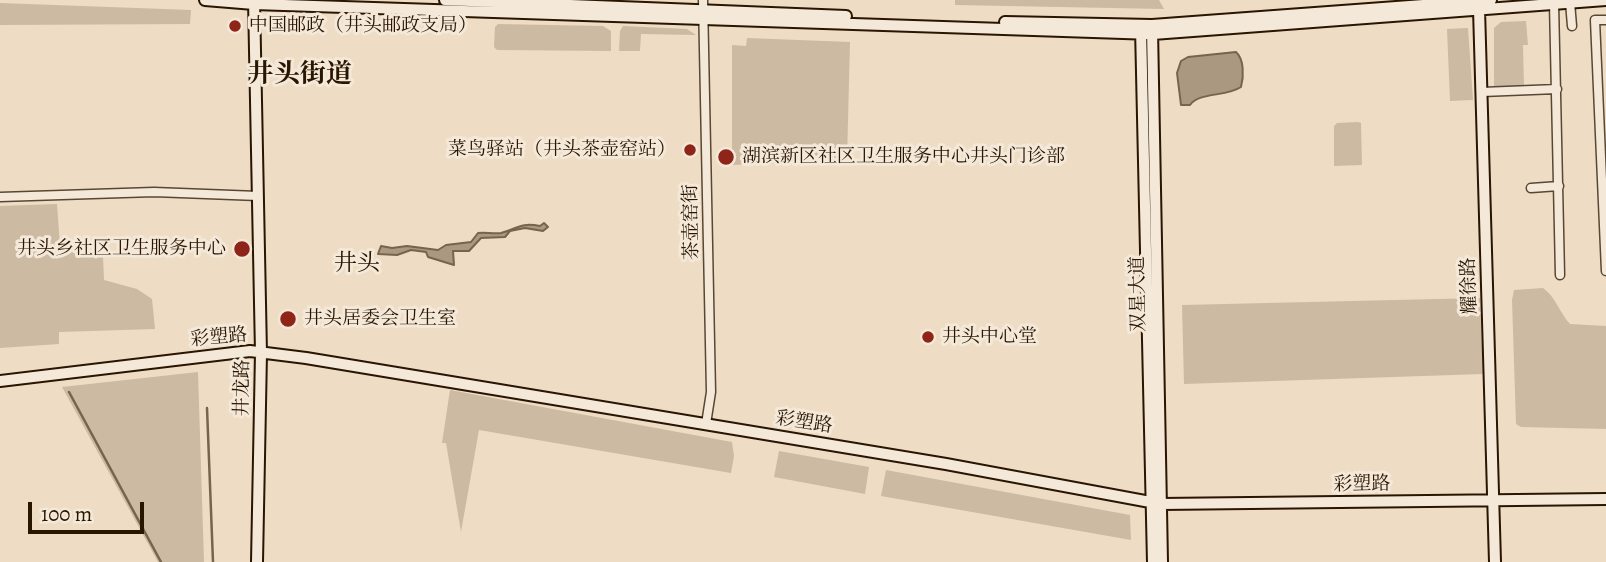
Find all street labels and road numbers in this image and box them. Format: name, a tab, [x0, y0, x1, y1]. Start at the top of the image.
street label: 茶壶窑街	[680, 184, 704, 260]
street label: 双星大道	[1127, 256, 1151, 332]
street label: 耀徐路	[1458, 257, 1482, 315]
street label: 彩塑路	[190, 324, 248, 352]
street label: 井龙路	[231, 359, 255, 417]
street label: 彩塑路	[774, 407, 834, 439]
street label: 彩塑路	[1333, 473, 1391, 497]

